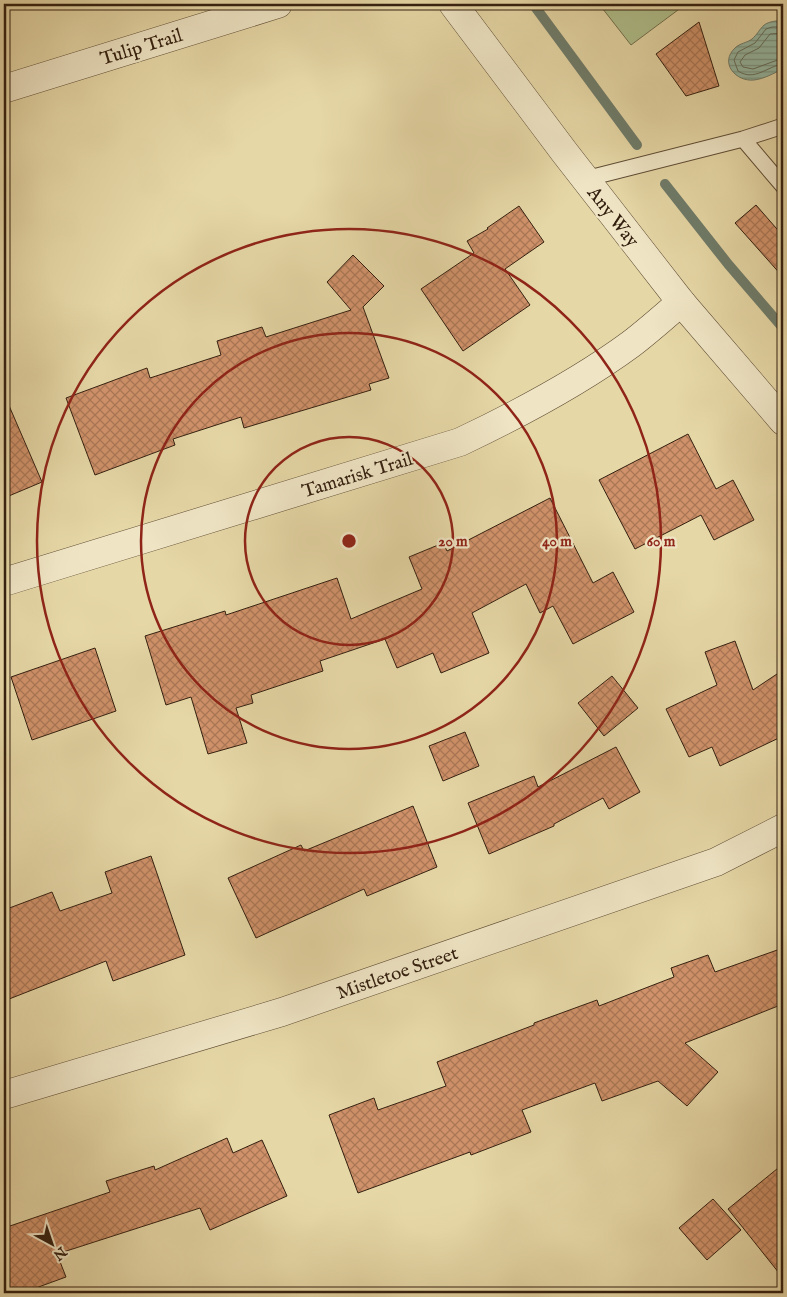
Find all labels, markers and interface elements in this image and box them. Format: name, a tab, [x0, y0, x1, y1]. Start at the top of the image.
street label: Tulip Trail	[98, 24, 186, 72]
street label: Any Way	[581, 181, 644, 253]
street label: Tamarisk Trail	[299, 447, 417, 504]
centre of rings	[340, 532, 358, 550]
text: 20 m	[438, 532, 468, 551]
text: 40 m	[542, 532, 572, 551]
text: 60 m	[647, 532, 676, 551]
street label: Mistletoe Street	[334, 942, 462, 1006]
north arrow	[28, 1220, 78, 1270]
text: N	[49, 1242, 71, 1264]

